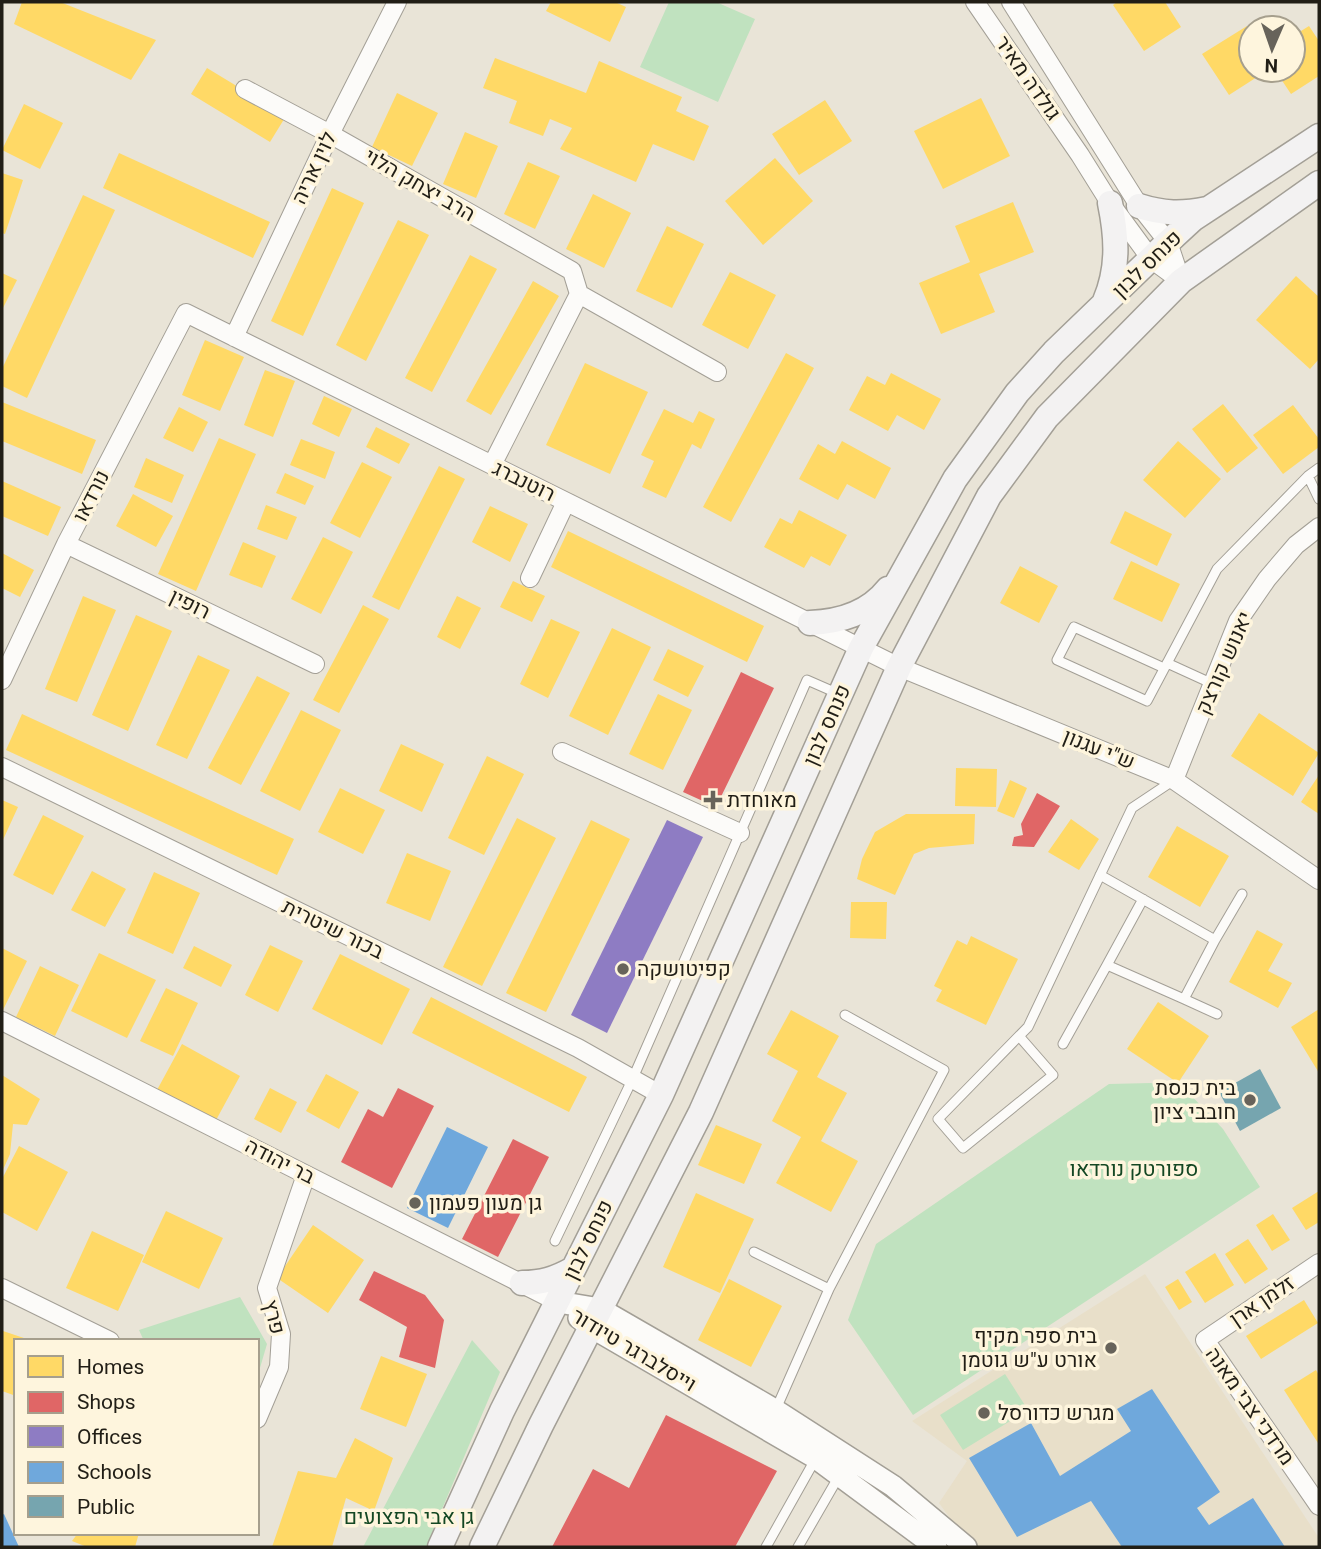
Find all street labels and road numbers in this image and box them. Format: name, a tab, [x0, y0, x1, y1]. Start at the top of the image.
street label: גולדה מאיר	[990, 31, 1066, 125]
street label: לוין אריה	[287, 128, 341, 208]
street label: הרב יצחק הלוי	[361, 144, 479, 226]
street label: פנחס לבון	[1108, 225, 1186, 303]
street label: רוטנברג	[489, 456, 559, 506]
street label: נורדאו	[68, 466, 114, 526]
street label: רופין	[166, 584, 214, 624]
street label: יאנוש קורצק	[1191, 608, 1257, 718]
street label: פנחס לבון	[799, 681, 855, 769]
street label: ש"י עגנון	[1060, 724, 1138, 774]
street label: בכור שיטרית	[278, 894, 388, 964]
street label: בר יהודה	[241, 1133, 319, 1189]
street label: פנחס לבון	[558, 1196, 618, 1284]
street label: זלמן ארן	[1225, 1271, 1299, 1331]
street label: פרץ	[258, 1297, 290, 1337]
street label: וייסלברגר טיודור	[567, 1303, 701, 1397]
street label: מרדכי צבי מאנה	[1201, 1342, 1299, 1470]

